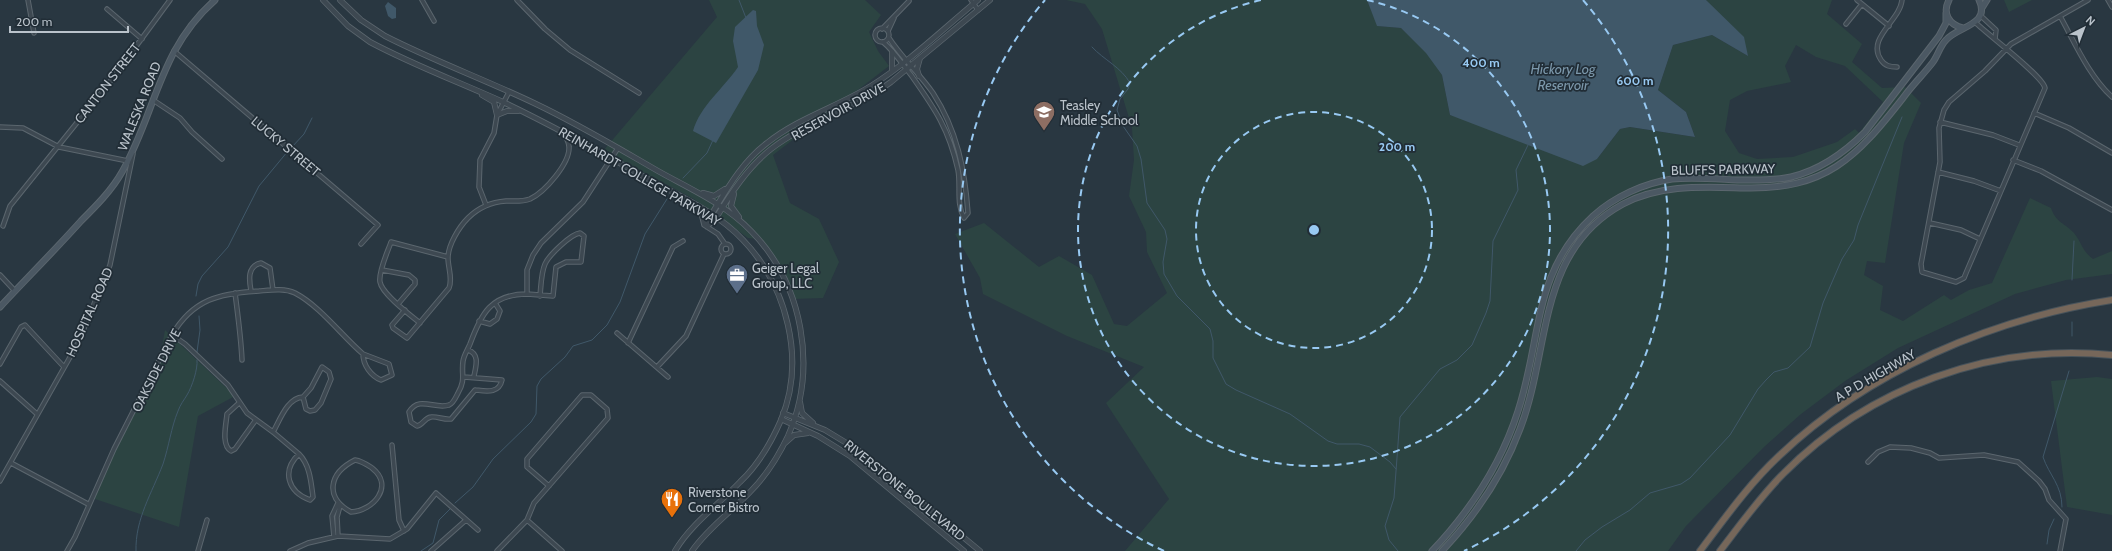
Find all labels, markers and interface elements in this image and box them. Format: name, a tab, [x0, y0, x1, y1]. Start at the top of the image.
scale bar	[10, 8, 128, 34]
north arrow	[2064, 8, 2104, 48]
text: N	[2083, 13, 2098, 28]
text: 200 m	[16, 14, 52, 29]
street label: CANTON STREET	[71, 40, 143, 126]
text: 400 m	[1462, 55, 1500, 70]
street label: WALESKA ROAD	[114, 59, 164, 153]
water label: Hickory Log Reservoir	[1531, 60, 1596, 94]
text: 600 m	[1617, 73, 1653, 88]
street label: RESERVOIR DRIVE	[788, 78, 888, 144]
place label: Teasley Middle School	[1060, 97, 1138, 128]
school or university icon: Teasley Middle School	[1031, 99, 1057, 132]
street label: LUCKY STREET	[248, 113, 324, 180]
street label: REINHARDT COLLEGE PARKWAY	[556, 123, 725, 229]
text: 200 m	[1379, 139, 1415, 154]
street label: BLUFFS PARKWAY	[1671, 160, 1776, 178]
centre of rings	[1307, 223, 1321, 237]
place label: Geiger Legal Group, LLC	[752, 260, 819, 291]
office icon: Geiger Legal Group, LLC	[724, 262, 750, 295]
street label: HOSPITAL ROAD	[62, 265, 116, 359]
street label: OAKSIDE DRIVE	[128, 326, 184, 414]
street label: A P D HIGHWAY	[1832, 345, 1919, 405]
street label: RIVERSTONE BOULEVARD	[841, 436, 969, 544]
place label: Riverstone Corner Bistro	[688, 484, 759, 515]
restaurant icon: Riverstone Corner Bistro	[659, 486, 685, 519]

